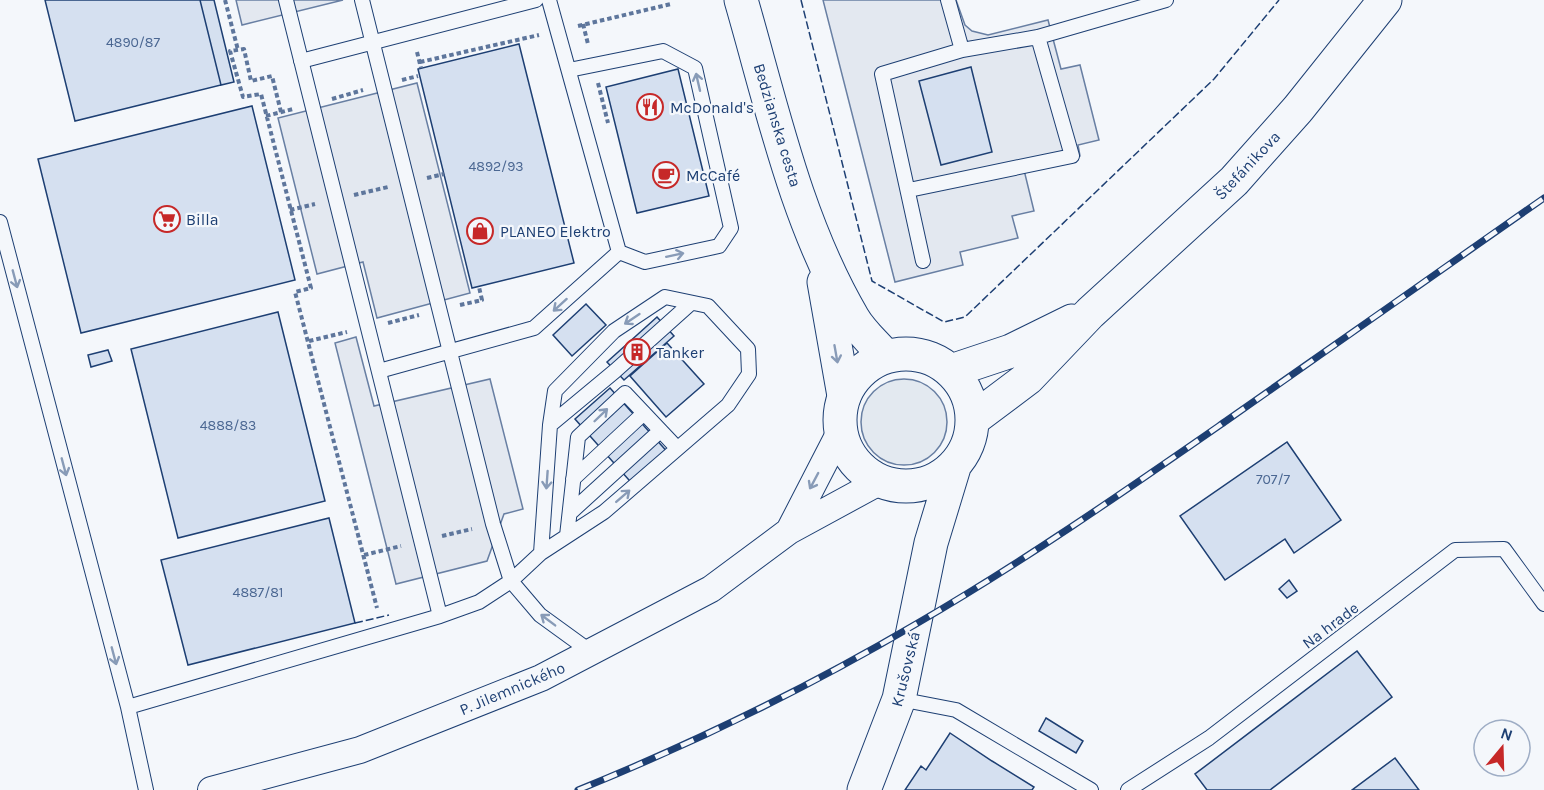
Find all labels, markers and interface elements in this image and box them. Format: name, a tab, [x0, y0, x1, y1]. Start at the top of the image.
house number: 4890/87	[106, 34, 160, 51]
street label: Bedzianska cesta	[750, 61, 805, 189]
one-way arrow	[692, 72, 704, 91]
restaurant icon: McDonald's	[635, 92, 665, 122]
place label: McDonald's	[670, 98, 754, 117]
street label: Štefánikova	[1211, 127, 1284, 204]
house number: 4892/93	[468, 158, 524, 175]
cafe icon: McCafé	[651, 160, 681, 190]
place label: McCafé	[686, 166, 740, 185]
supermarket icon: Billa	[152, 204, 182, 234]
place label: Billa	[186, 210, 218, 229]
shop icon: PLANEO Elektro	[465, 216, 495, 246]
place label: PLANEO Elektro	[500, 222, 611, 241]
one-way arrow	[665, 249, 685, 260]
one-way arrow	[10, 269, 21, 288]
one-way arrow	[553, 298, 568, 312]
one-way arrow	[624, 313, 641, 325]
building icon: Tanker	[622, 337, 652, 367]
place label: Tanker	[656, 343, 704, 362]
one-way arrow	[831, 344, 842, 363]
one-way arrow	[594, 408, 609, 422]
house number: 4888/83	[200, 417, 256, 434]
one-way arrow	[59, 458, 71, 477]
one-way arrow	[541, 469, 552, 489]
house number: 707/7	[1256, 471, 1290, 488]
one-way arrow	[808, 472, 820, 490]
one-way arrow	[615, 489, 631, 502]
house number: 4887/81	[233, 584, 283, 601]
street label: Na hrade	[1298, 598, 1362, 653]
one-way arrow	[540, 614, 556, 627]
street label: Krušovská	[887, 630, 924, 709]
one-way arrow	[109, 646, 120, 665]
street label: P. Jilemnického	[457, 658, 568, 719]
north arrow	[1472, 718, 1532, 778]
text: N	[1498, 723, 1515, 745]

